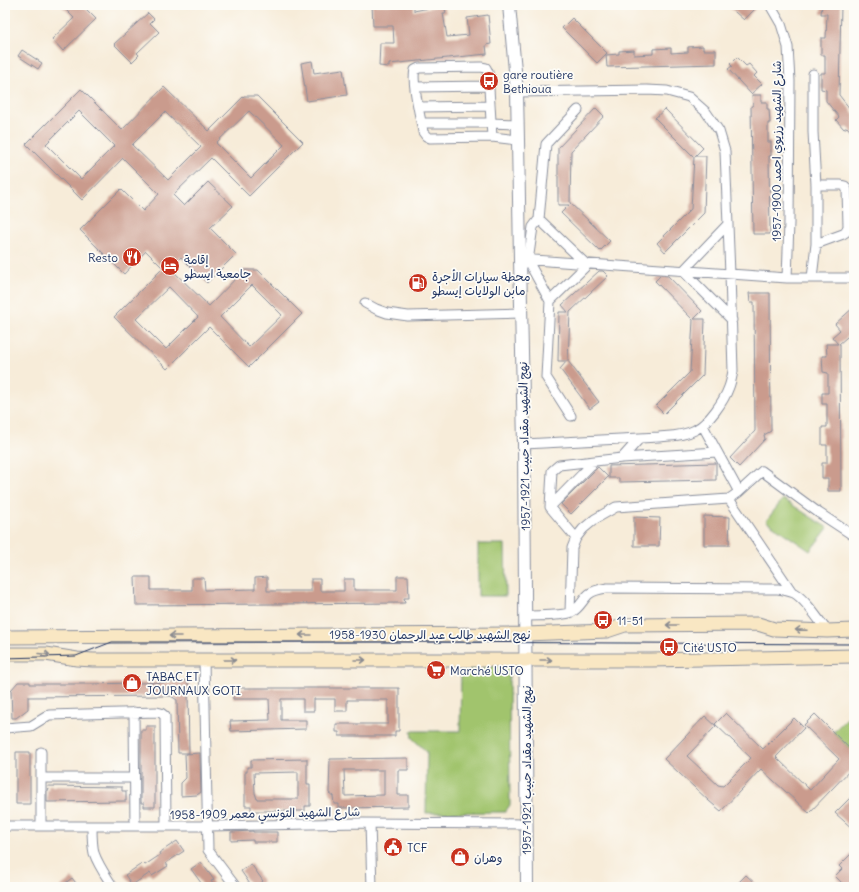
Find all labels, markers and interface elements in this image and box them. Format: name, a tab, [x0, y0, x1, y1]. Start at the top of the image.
street label: شارع الشهيد رزيوي احمد 1900-1957	[769, 61, 786, 241]
place label: gare routière Bethioua	[503, 67, 573, 96]
bus stop icon: gare routière Bethioua	[478, 70, 500, 92]
restaurant icon: Resto	[121, 246, 143, 268]
place label: Resto	[88, 250, 118, 265]
place label: إقامة جامعية ايسطو	[183, 252, 251, 282]
hotel icon: إقامة جامعية ايسطو	[159, 255, 181, 277]
place label: محطة سيارات الأجرة مابن الولايات إيسطو	[431, 269, 530, 299]
fuel station icon: محطة سيارات الأجرة مابن الولايات إيسطو	[407, 272, 429, 294]
street label: نهج الشهيد مقداد حبيب 1921-1957	[515, 361, 535, 531]
bus stop icon: 11-51	[592, 609, 614, 631]
place label: 11-51	[617, 613, 643, 628]
one-way arrow	[666, 621, 679, 629]
one-way arrow	[795, 626, 808, 633]
street label: نهج الشهيد طالب عبد الرحمان 1930-1958	[329, 627, 531, 644]
one-way arrow	[299, 631, 312, 639]
one-way arrow	[169, 632, 182, 640]
bus stop icon: Cité USTO	[658, 636, 680, 658]
place label: Cité USTO	[683, 640, 737, 655]
one-way arrow	[37, 651, 50, 658]
one-way arrow	[223, 656, 236, 664]
one-way arrow	[353, 656, 366, 664]
one-way arrow	[539, 656, 552, 664]
supermarket icon: Marché USTO	[425, 659, 447, 681]
place label: Marché USTO	[450, 663, 524, 678]
place label: TABAC ET JOURNAUX GOTI	[146, 669, 241, 698]
shop icon: TABAC ET JOURNAUX GOTI	[121, 672, 143, 694]
street label: نهج الشهيد مقداد حبيب 1921-1957	[519, 686, 536, 854]
street label: شارع الشهيد التونسي معمر 1909-1958	[170, 804, 360, 826]
public building icon: TCF	[382, 836, 404, 858]
place label: TCF	[407, 840, 428, 855]
shop icon: وهران	[449, 846, 471, 868]
place label: وهران	[474, 850, 502, 866]

